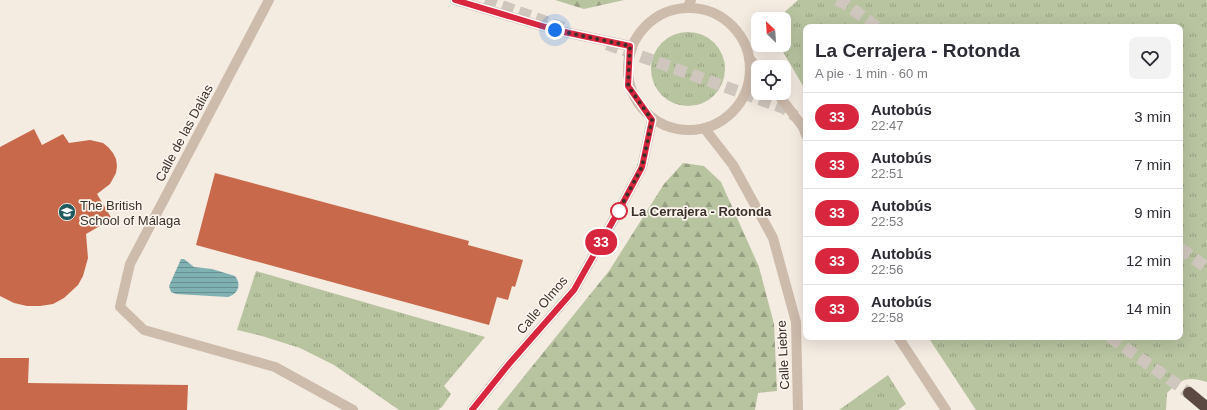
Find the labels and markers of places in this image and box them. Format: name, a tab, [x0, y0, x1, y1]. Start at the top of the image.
place label: The British School of Málaga	[80, 198, 181, 228]
school or university icon: The British School of Málaga	[57, 202, 77, 222]
marker: La Cerrajera - Rotonda	[610, 202, 628, 220]
place label: La Cerrajera - Rotonda	[631, 204, 772, 219]

